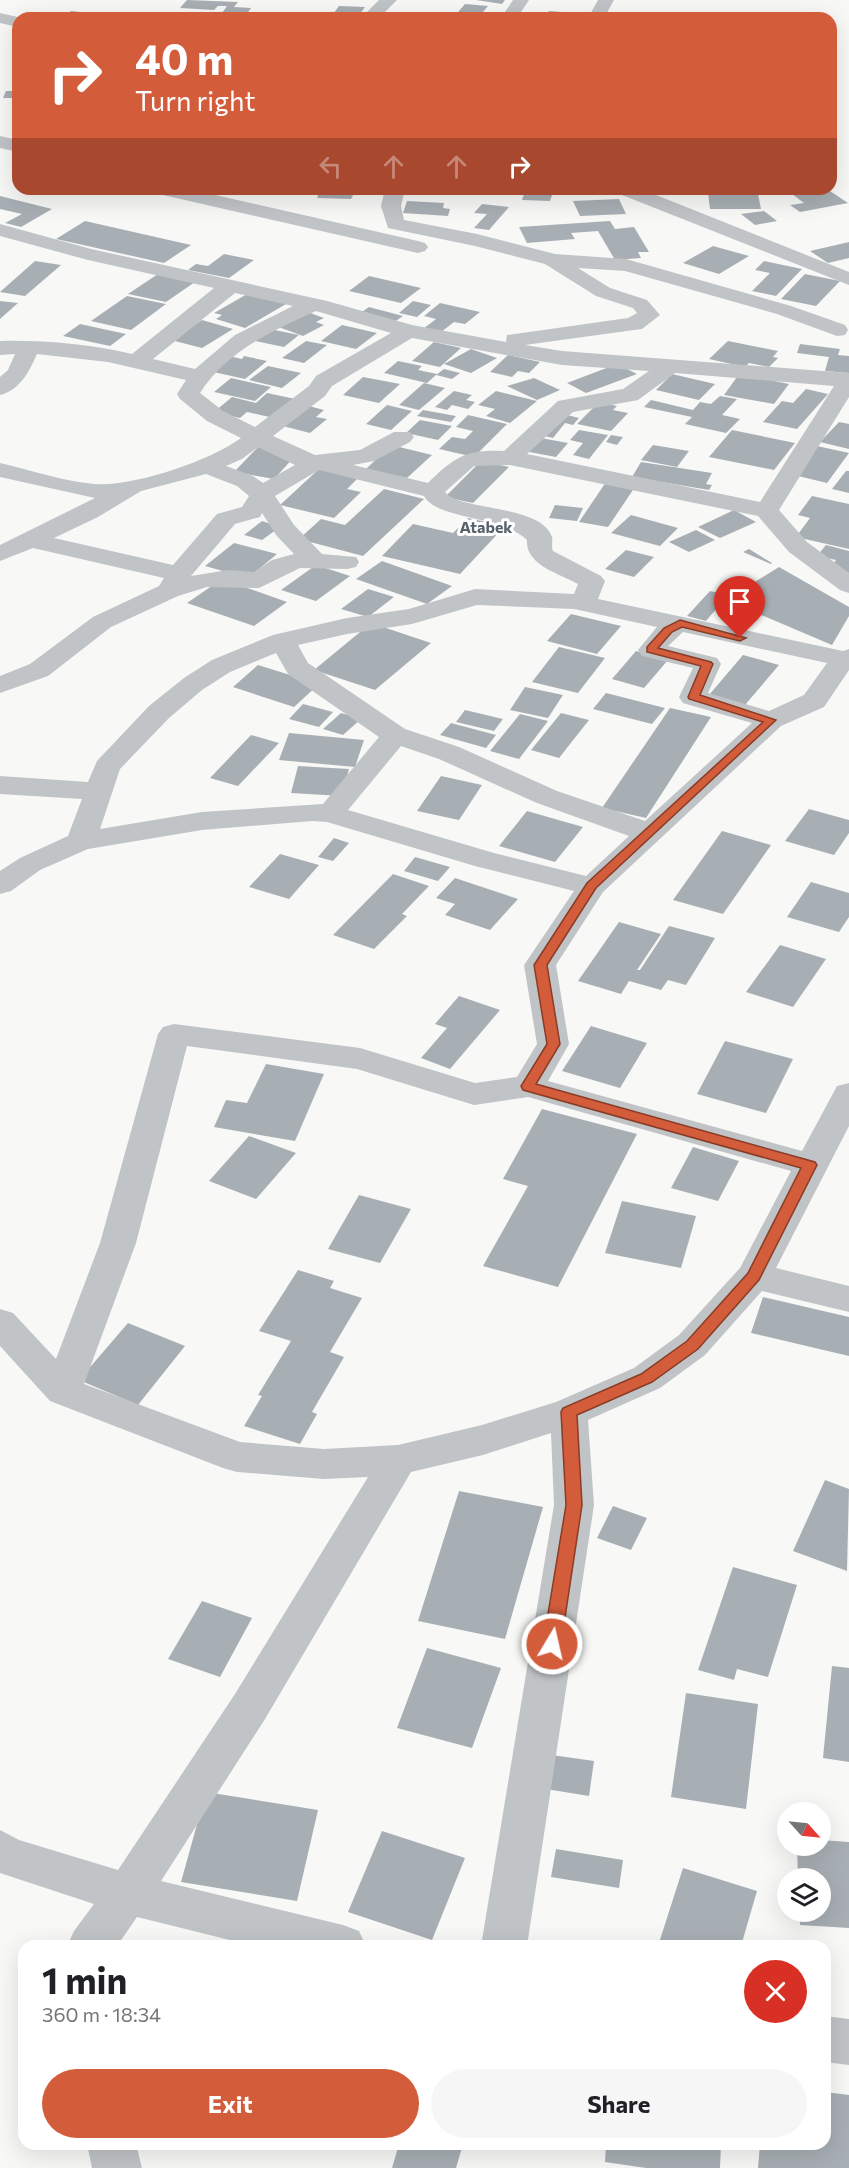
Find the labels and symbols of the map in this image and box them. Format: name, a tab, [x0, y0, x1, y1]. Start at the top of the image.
district label: Atabek	[459, 517, 513, 536]
pin	[714, 576, 765, 638]
position arrow	[520, 1612, 584, 1676]
north arrow	[777, 1802, 831, 1856]

